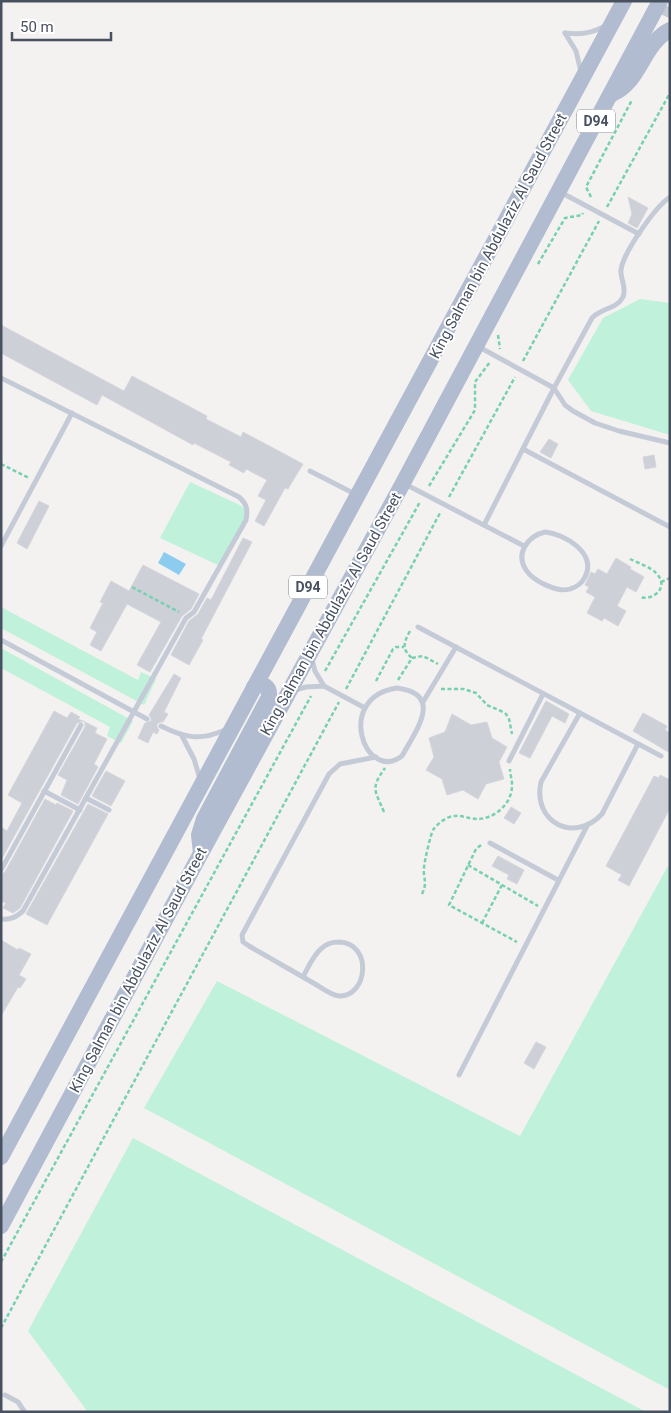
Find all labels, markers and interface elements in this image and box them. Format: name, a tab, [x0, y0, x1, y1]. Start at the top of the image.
scale bar	[12, 10, 111, 42]
text: 50 m	[20, 18, 54, 36]
street label: King Salman bin Abdulaziz Al Saud Street	[426, 110, 571, 362]
road number: D94	[577, 110, 615, 132]
street label: King Salman bin Abdulaziz Al Saud Street	[257, 489, 406, 739]
road number: D94	[289, 576, 327, 598]
street label: King Salman bin Abdulaziz Al Saud Street	[66, 844, 211, 1096]

